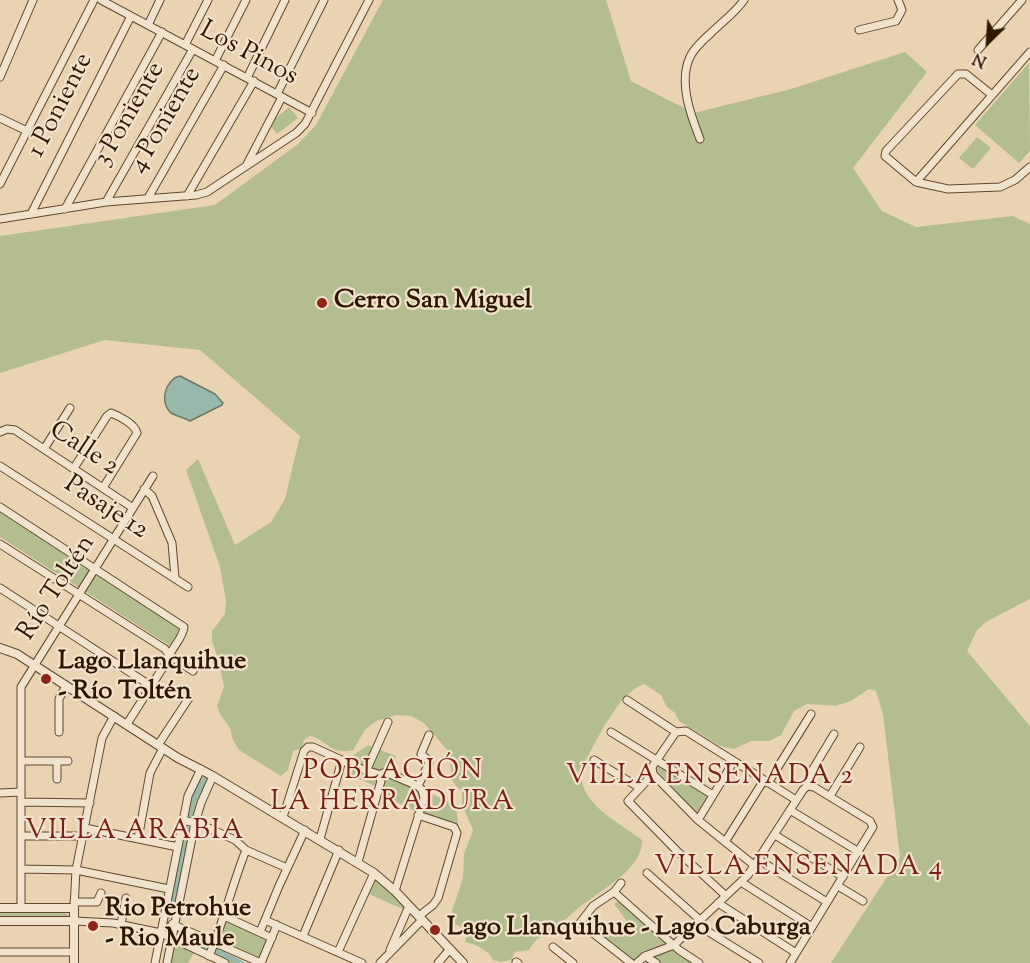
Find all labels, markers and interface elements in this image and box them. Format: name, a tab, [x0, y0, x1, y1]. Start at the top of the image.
north arrow	[958, 12, 1018, 72]
street label: Los Pinos	[193, 16, 303, 94]
text: N	[970, 46, 991, 72]
street label: 1 Poniente	[22, 49, 102, 163]
street label: 3 Poniente	[89, 58, 173, 172]
street label: 4 Poniente	[124, 62, 210, 180]
place label: Cerro San Miguel	[334, 287, 532, 319]
marker: Cerro San Miguel	[315, 296, 329, 310]
street label: Calle 2	[42, 416, 124, 484]
street label: Pasaje 12	[57, 470, 153, 548]
street label: Río Toltén	[12, 531, 104, 647]
place label: Lago Llanquihue - Río Toltén	[58, 648, 246, 710]
marker: Lago Llanquihue - Río Toltén	[39, 672, 53, 686]
district label: POBLACIÓN LA HERRADURA	[270, 757, 516, 820]
district label: VILLA ENSENADA 2	[566, 762, 854, 794]
district label: VILLA ARABIA	[25, 817, 245, 849]
district label: VILLA ENSENADA 4	[654, 853, 944, 885]
place label: Rio Petrohue - Rio Maule	[105, 895, 251, 957]
place label: Lago Llanquihue - Lago Caburga	[447, 914, 811, 946]
marker: Rio Petrohue - Rio Maule	[86, 919, 100, 933]
marker: Lago Llanquihue - Lago Caburga	[428, 923, 442, 937]

